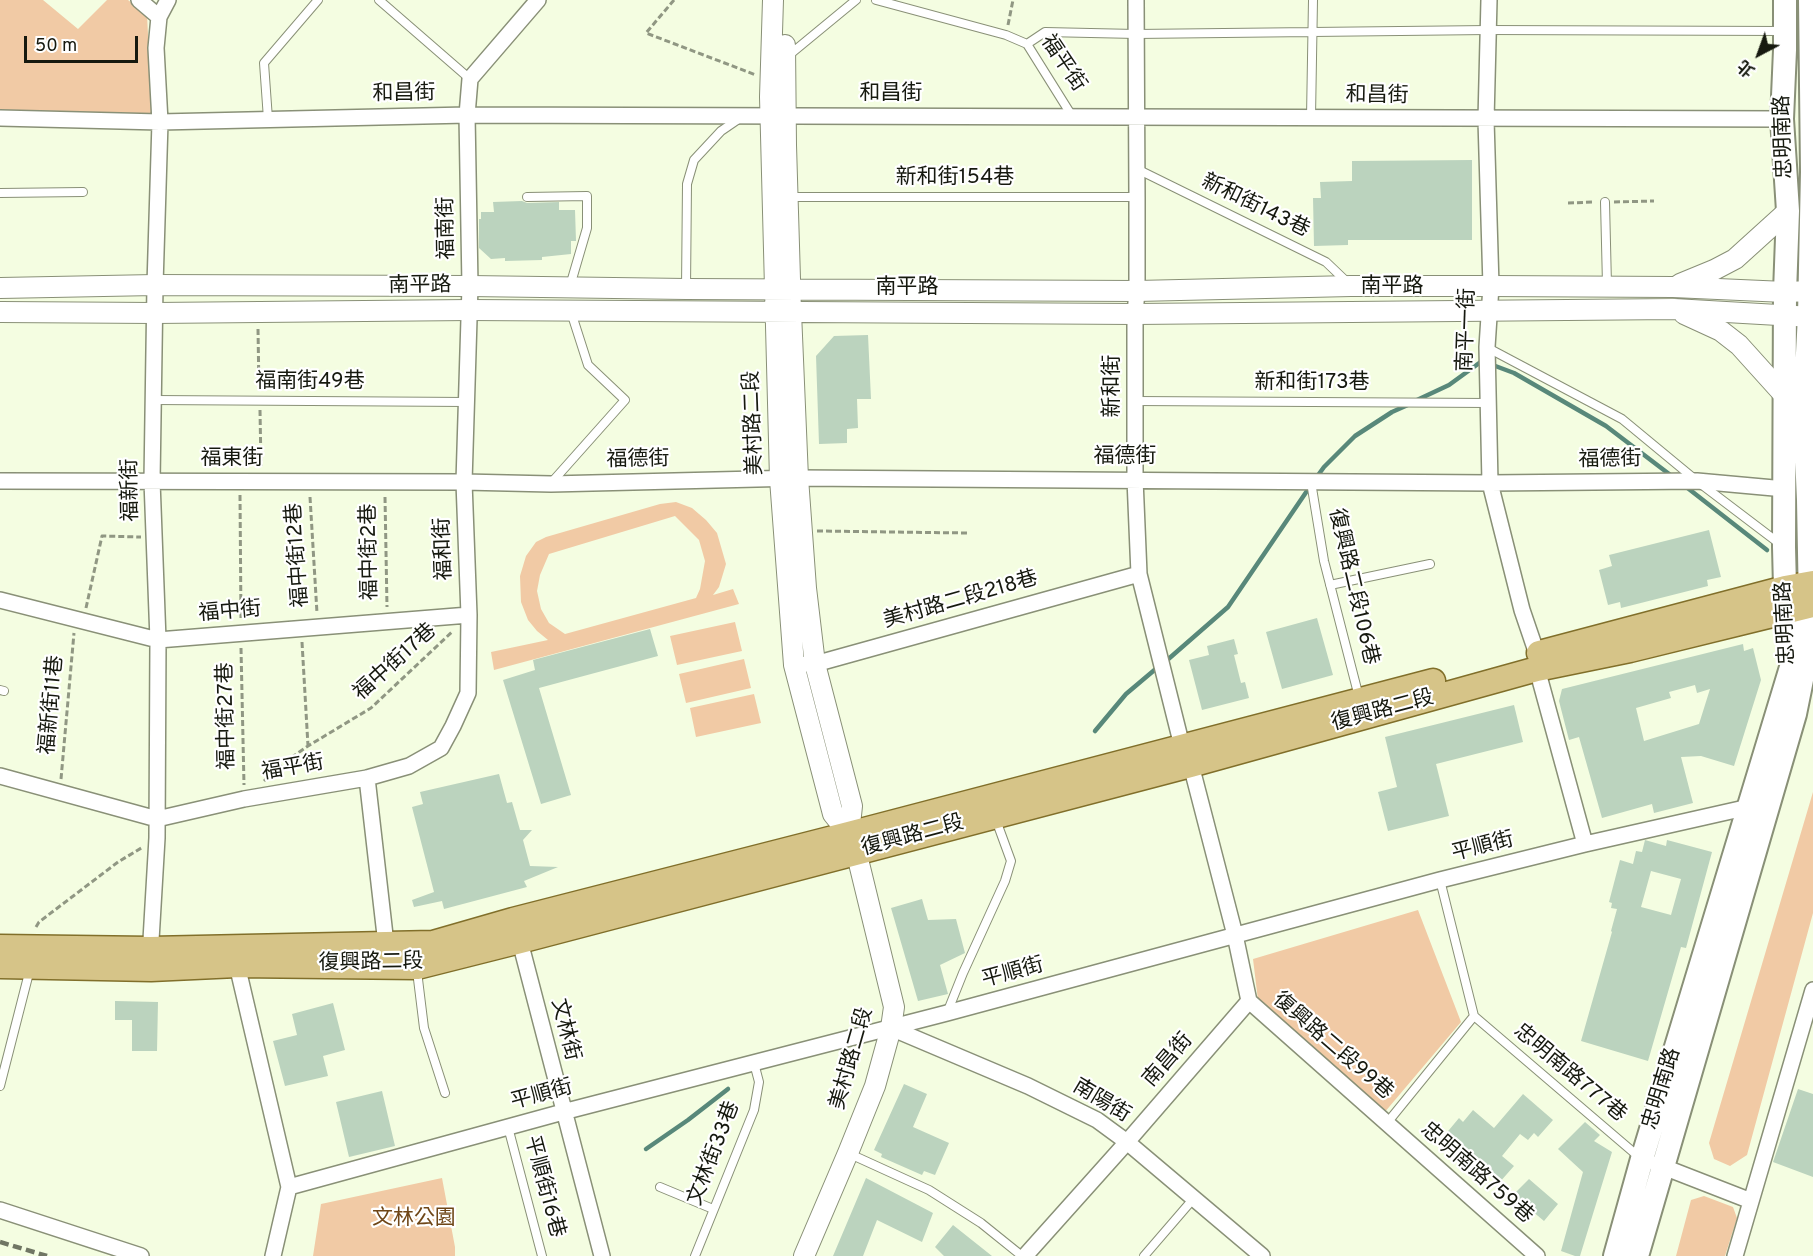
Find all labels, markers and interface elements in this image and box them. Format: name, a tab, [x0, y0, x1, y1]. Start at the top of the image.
scale bar	[27, 24, 141, 62]
north arrow	[1729, 24, 1789, 84]
street label: 福平街	[1034, 31, 1090, 97]
text: 50 m	[35, 35, 77, 58]
text: 北	[1735, 55, 1760, 80]
street label: 和昌街	[372, 82, 436, 108]
street label: 和昌街	[860, 82, 922, 108]
street label: 和昌街	[1345, 84, 1409, 110]
street label: 忠明南路	[1771, 95, 1799, 179]
street label: 新和街154巷	[896, 166, 1014, 192]
street label: 新和街143巷	[1197, 170, 1313, 244]
street label: 福南街	[435, 196, 461, 260]
street label: 南平路	[388, 274, 452, 300]
street label: 南平路	[1361, 275, 1423, 301]
street label: 南平路	[876, 276, 938, 302]
street label: 南平一街	[1454, 288, 1482, 372]
street label: 新和街	[1101, 355, 1127, 417]
street label: 福南街49巷	[255, 370, 365, 396]
street label: 美村路二段	[741, 370, 769, 476]
street label: 新和街173巷	[1254, 371, 1370, 397]
street label: 福德街	[1094, 445, 1156, 471]
street label: 福東街	[201, 447, 263, 473]
street label: 福德街	[606, 448, 670, 474]
street label: 福德街	[1578, 448, 1642, 474]
street label: 福新街	[119, 458, 145, 522]
street label: 福中街12巷	[283, 502, 315, 608]
street label: 福中街2巷	[358, 503, 384, 601]
street label: 復興路二段106巷	[1322, 506, 1382, 668]
street label: 福和街	[431, 517, 459, 581]
street label: 美村路二段218巷	[881, 567, 1041, 635]
street label: 忠明南路	[1772, 580, 1802, 666]
street label: 福中街	[198, 598, 262, 628]
street label: 福中街17巷	[349, 619, 443, 707]
street label: 福新街11巷	[36, 654, 70, 756]
street label: 福中街27巷	[214, 662, 242, 770]
street label: 復興路二段	[1329, 686, 1437, 738]
street label: 福平街	[260, 751, 326, 787]
street label: 復興路二段	[859, 811, 967, 863]
street label: 平順街	[1449, 828, 1517, 868]
street label: 復興路二段	[318, 950, 424, 978]
street label: 平順街	[979, 954, 1047, 994]
street label: 復興路二段99巷	[1267, 988, 1397, 1106]
street label: 文林街	[544, 996, 584, 1064]
street label: 美村路二段	[826, 1005, 880, 1113]
street label: 忠明南路777巷	[1508, 1020, 1630, 1128]
street label: 南昌街	[1139, 1029, 1199, 1093]
street label: 忠明南路	[1639, 1045, 1687, 1133]
street label: 南陽街	[1068, 1075, 1134, 1129]
street label: 平順街	[508, 1076, 576, 1116]
street label: 文林街33巷	[684, 1098, 746, 1210]
street label: 忠明南路759巷	[1414, 1118, 1538, 1230]
street label: 平順街16巷	[517, 1133, 569, 1241]
park label: 文林公園	[372, 1207, 456, 1233]

